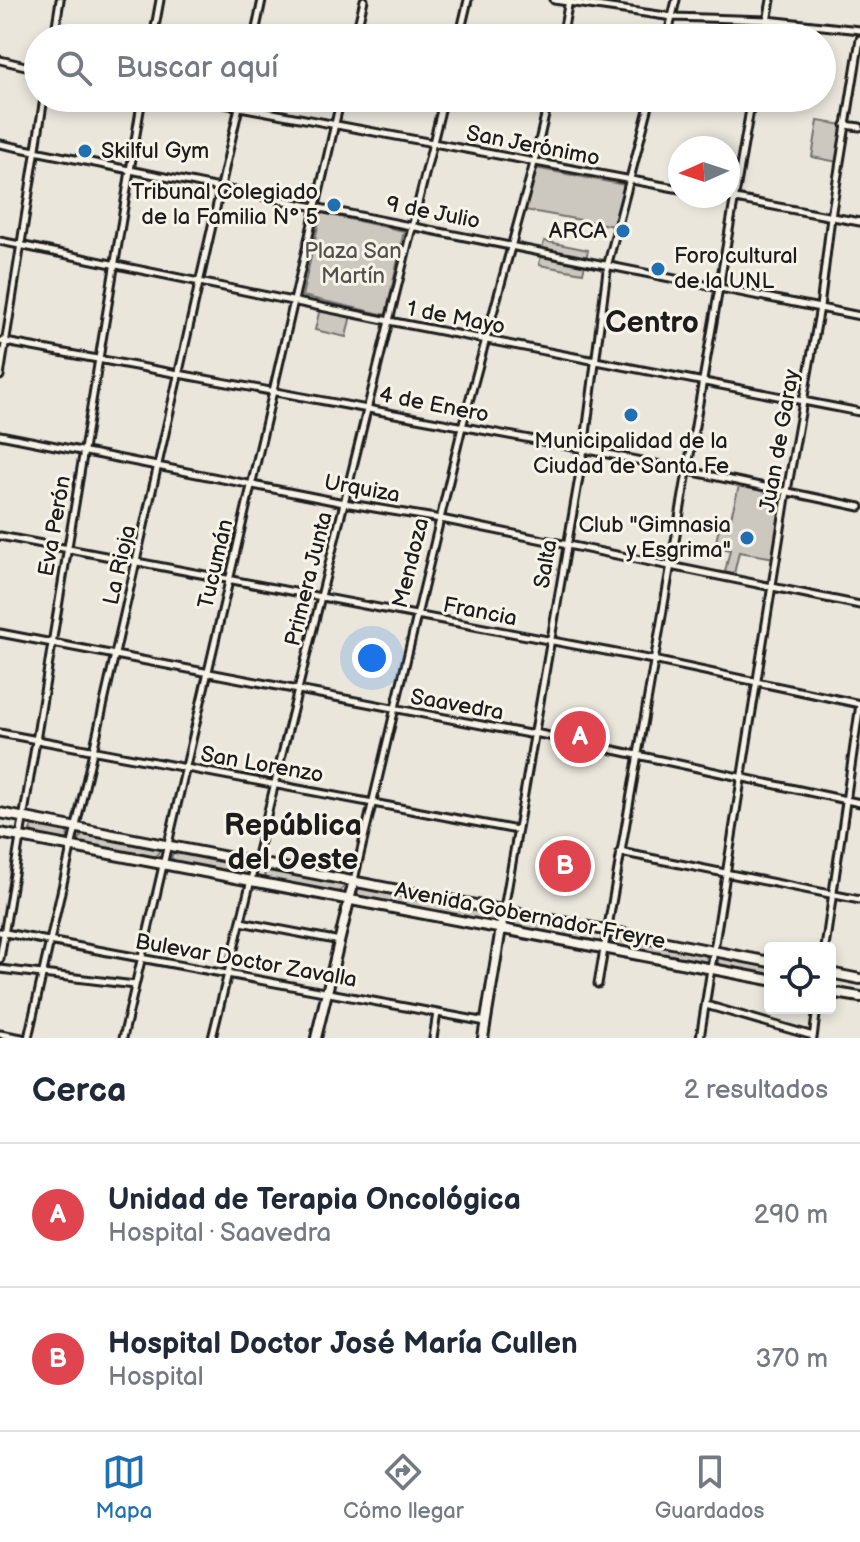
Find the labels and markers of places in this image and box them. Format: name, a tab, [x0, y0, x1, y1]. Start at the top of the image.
place label: Skilful Gym	[101, 138, 209, 165]
marker: Skilful Gym	[76, 142, 94, 160]
place label: Tribunal Colegiado de la Familia N° 5	[131, 179, 318, 231]
marker: Tribunal Colegiado de la Familia N° 5	[325, 196, 343, 214]
place label: ARCA	[549, 218, 608, 245]
marker: ARCA	[614, 222, 632, 240]
place label: Foro cultural de la UNL	[674, 243, 798, 295]
marker: Foro cultural de la UNL	[649, 260, 667, 278]
marker: Municipalidad de la Ciudad de Santa Fe	[622, 406, 640, 424]
place label: Municipalidad de la Ciudad de Santa Fe	[533, 428, 729, 480]
place label: Club "Gimnasia y Esgrima"	[578, 512, 731, 564]
marker: Club "Gimnasia y Esgrima"	[738, 529, 756, 547]
pin: A	[554, 707, 606, 767]
pin: B	[539, 836, 591, 896]

